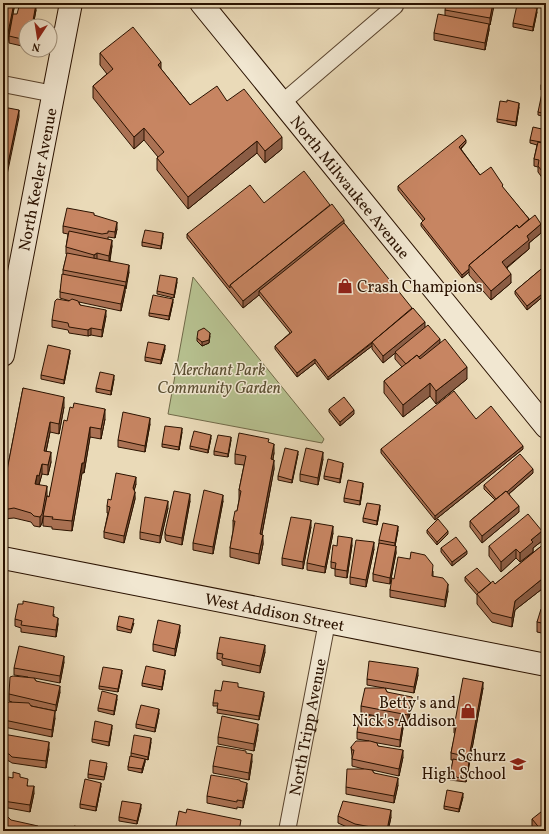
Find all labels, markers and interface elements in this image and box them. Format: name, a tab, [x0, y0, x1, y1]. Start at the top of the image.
north arrow	[18, 18, 58, 58]
text: N	[31, 38, 42, 54]
street label: North Keeler Avenue	[14, 106, 64, 253]
street label: North Milwaukee Avenue	[284, 112, 414, 264]
shop icon: Crash Champions	[336, 277, 354, 295]
place label: Crash Champions	[357, 277, 483, 299]
park label: Merchant Park Community Garden	[157, 360, 281, 400]
street label: West Addison Street	[203, 589, 347, 638]
street label: North Tripp Avenue	[285, 657, 333, 798]
place label: Betty's and Nick's Addison	[352, 693, 456, 733]
shop icon: Betty's and Nick's Addison	[459, 702, 477, 720]
place label: Schurz High School	[421, 746, 506, 786]
school or university icon: Schurz High School	[509, 755, 527, 773]

